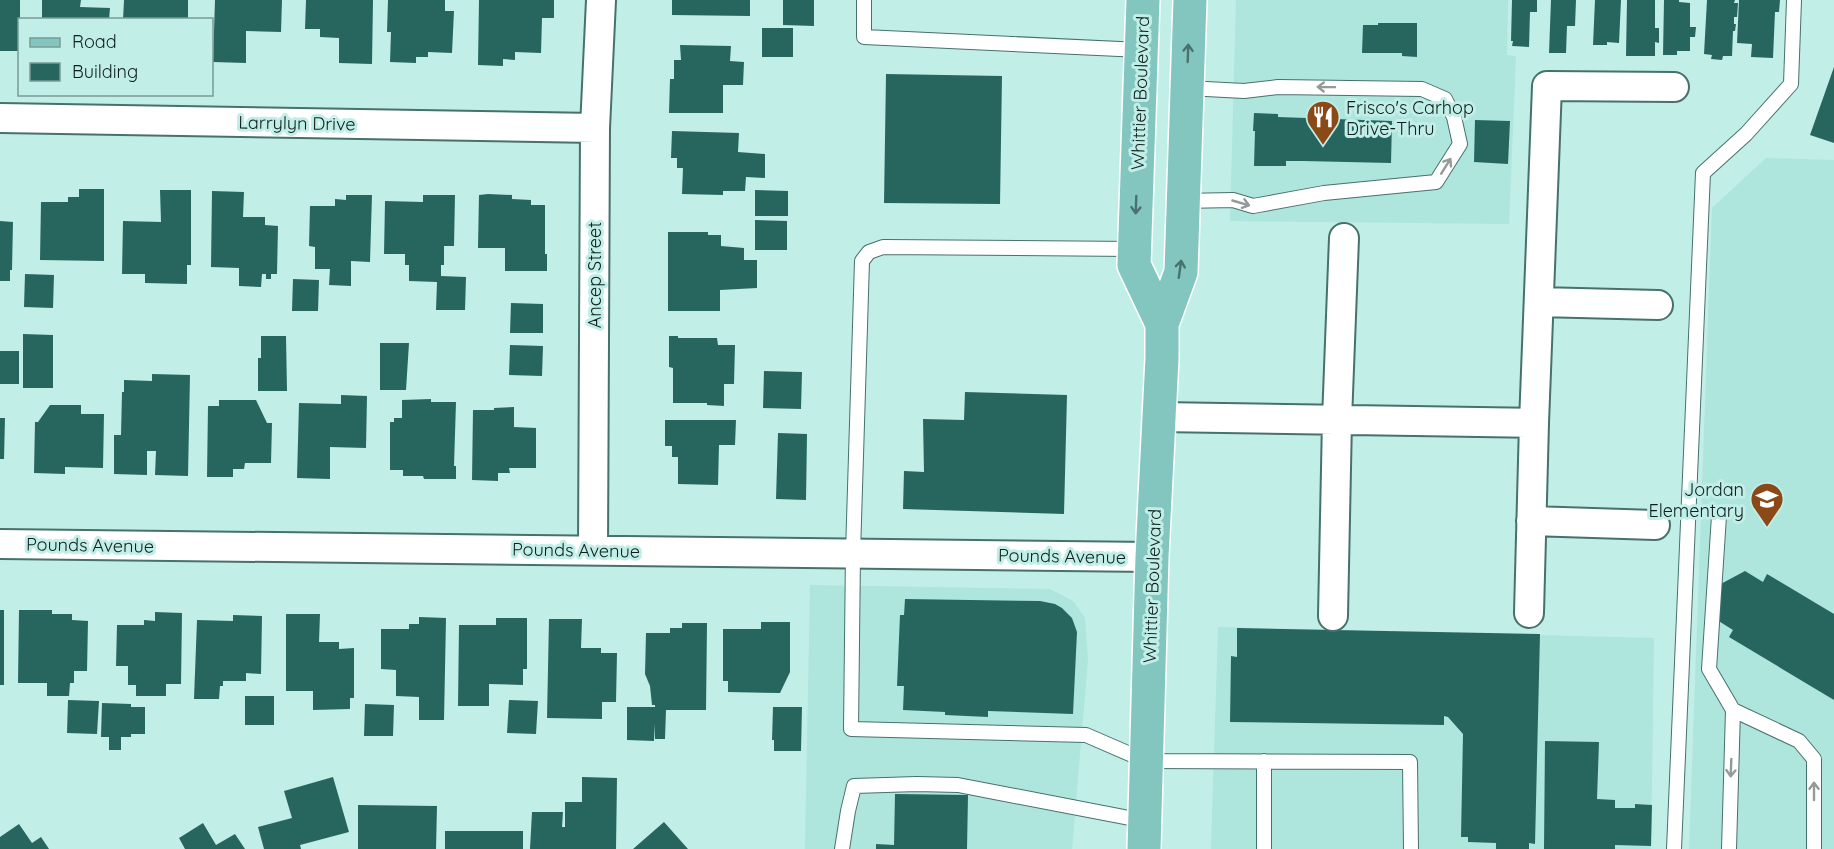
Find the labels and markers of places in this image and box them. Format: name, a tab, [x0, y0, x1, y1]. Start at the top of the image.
place label: Frisco's Carhop Drive-Thru	[1346, 96, 1474, 140]
restaurant icon: Frisco's Carhop Drive-Thru	[1305, 99, 1341, 146]
place label: Jordan Elementary	[1648, 478, 1744, 522]
school or university icon: Jordan Elementary	[1749, 481, 1785, 528]

